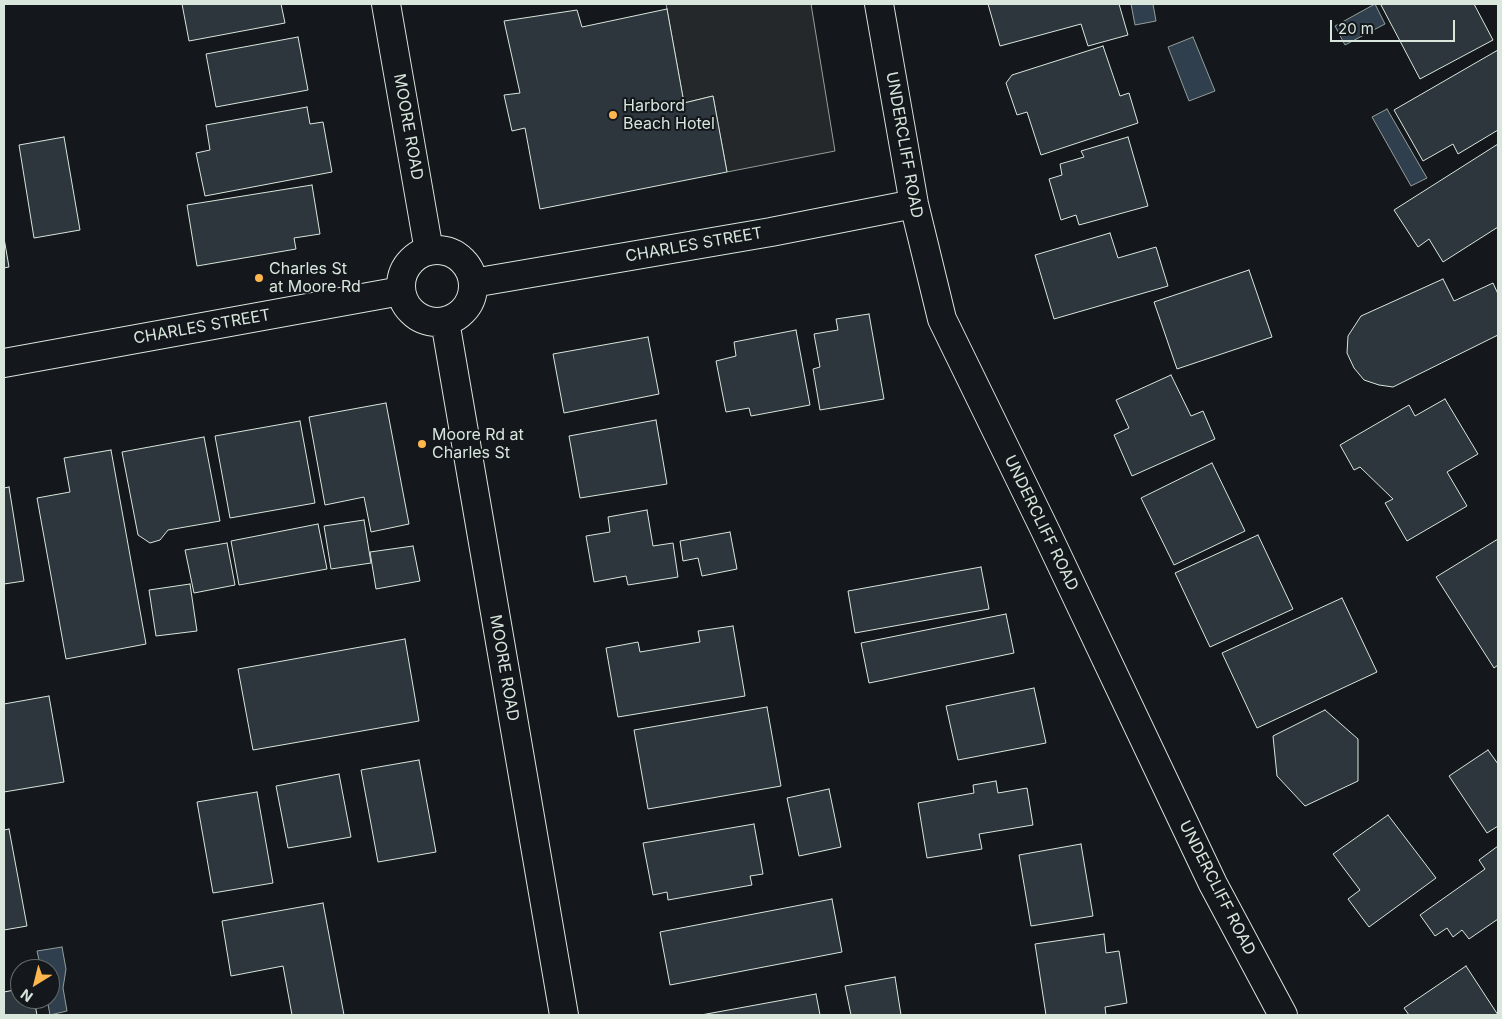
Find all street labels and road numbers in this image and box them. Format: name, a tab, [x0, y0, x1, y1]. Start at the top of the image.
street label: UNDERCLIFF ROAD	[882, 70, 926, 220]
street label: MOORE ROAD	[389, 72, 427, 182]
street label: CHARLES STREET	[624, 223, 764, 267]
street label: CHARLES STREET	[132, 305, 272, 349]
street label: UNDERCLIFF ROAD	[1000, 452, 1082, 594]
street label: MOORE ROAD	[485, 613, 523, 723]
street label: UNDERCLIFF ROAD	[1175, 818, 1259, 958]

